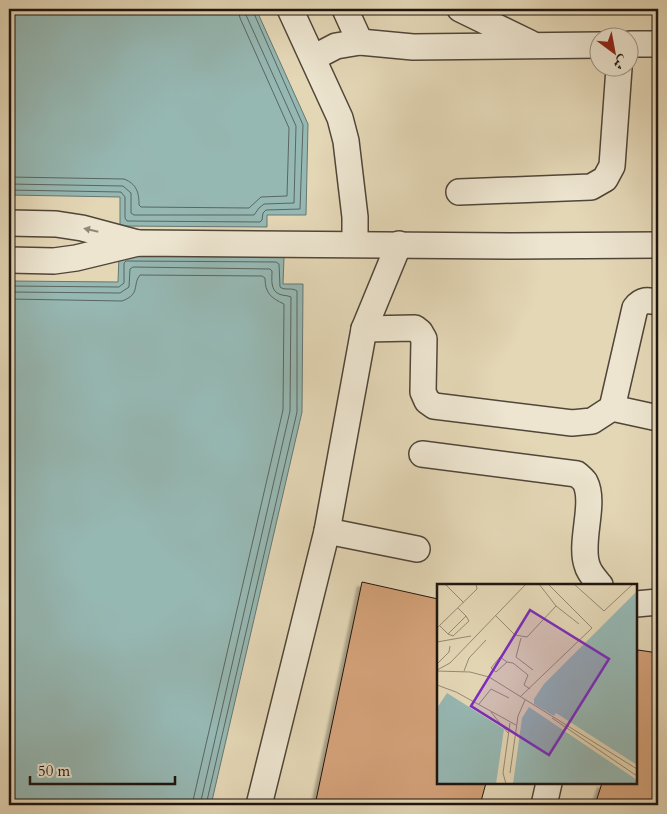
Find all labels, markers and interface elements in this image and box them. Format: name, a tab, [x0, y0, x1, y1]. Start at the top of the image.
north arrow	[590, 28, 640, 78]
text: ش	[610, 51, 632, 74]
one-way arrow	[83, 226, 98, 234]
inset map	[437, 584, 637, 784]
scale bar	[30, 754, 175, 786]
text: 50 m	[38, 761, 70, 781]

